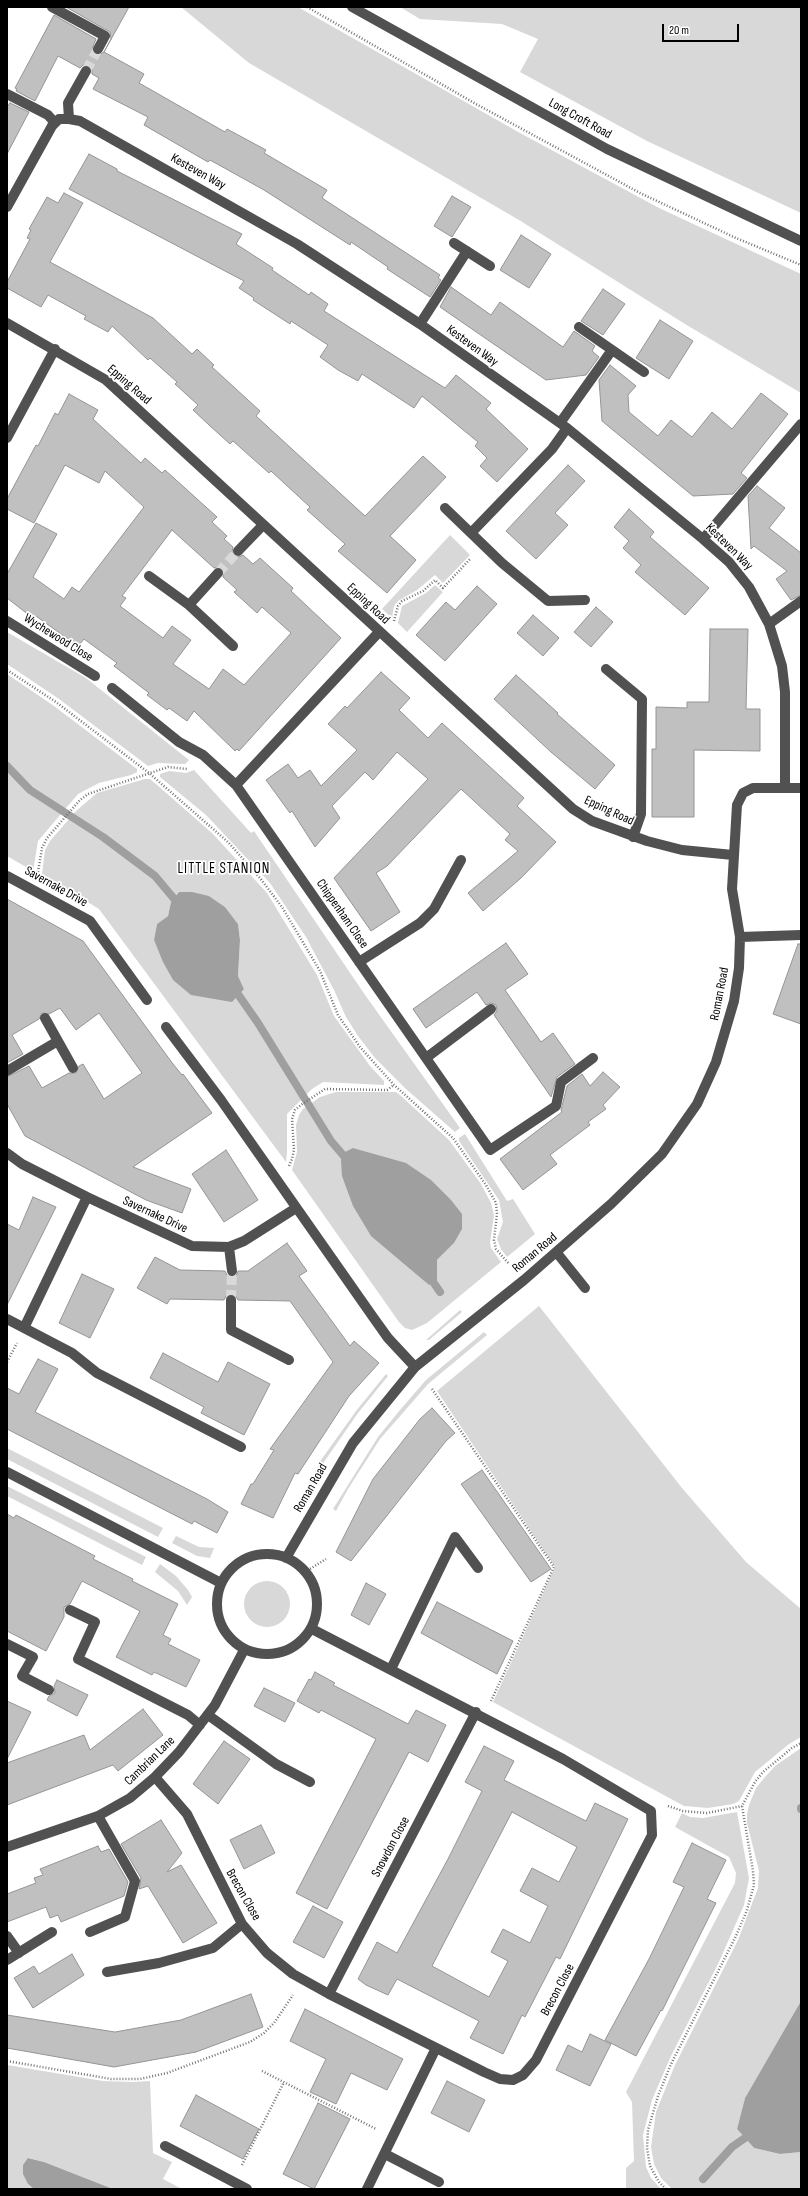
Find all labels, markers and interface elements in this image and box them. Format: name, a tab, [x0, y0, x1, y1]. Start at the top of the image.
scale bar	[664, 16, 741, 42]
text: 20 m	[669, 23, 689, 38]
street label: Long Croft Road	[546, 95, 614, 143]
street label: Kesteven Way	[168, 151, 228, 193]
street label: Kesteven Way	[443, 322, 501, 370]
street label: Epping Road	[104, 362, 154, 408]
street label: Kesteven Way	[702, 520, 756, 574]
street label: Epping Road	[343, 580, 393, 628]
street label: Wychewood Close	[20, 611, 96, 665]
street label: Epping Road	[582, 793, 636, 829]
district label: LITTLE STANION	[178, 860, 270, 878]
street label: Savernake Drive	[22, 863, 90, 911]
street label: Chippenham Close	[312, 876, 372, 952]
street label: Roman Road	[707, 966, 733, 1022]
street label: Savernake Drive	[120, 1193, 190, 1237]
street label: Roman Road	[509, 1230, 561, 1276]
street label: Roman Road	[291, 1461, 331, 1515]
street label: Cambrian Lane	[121, 1733, 179, 1789]
street label: Snowdon Close	[369, 1814, 413, 1880]
street label: Brecon Close	[222, 1867, 264, 1923]
street label: Brecon Close	[538, 1961, 578, 2019]

